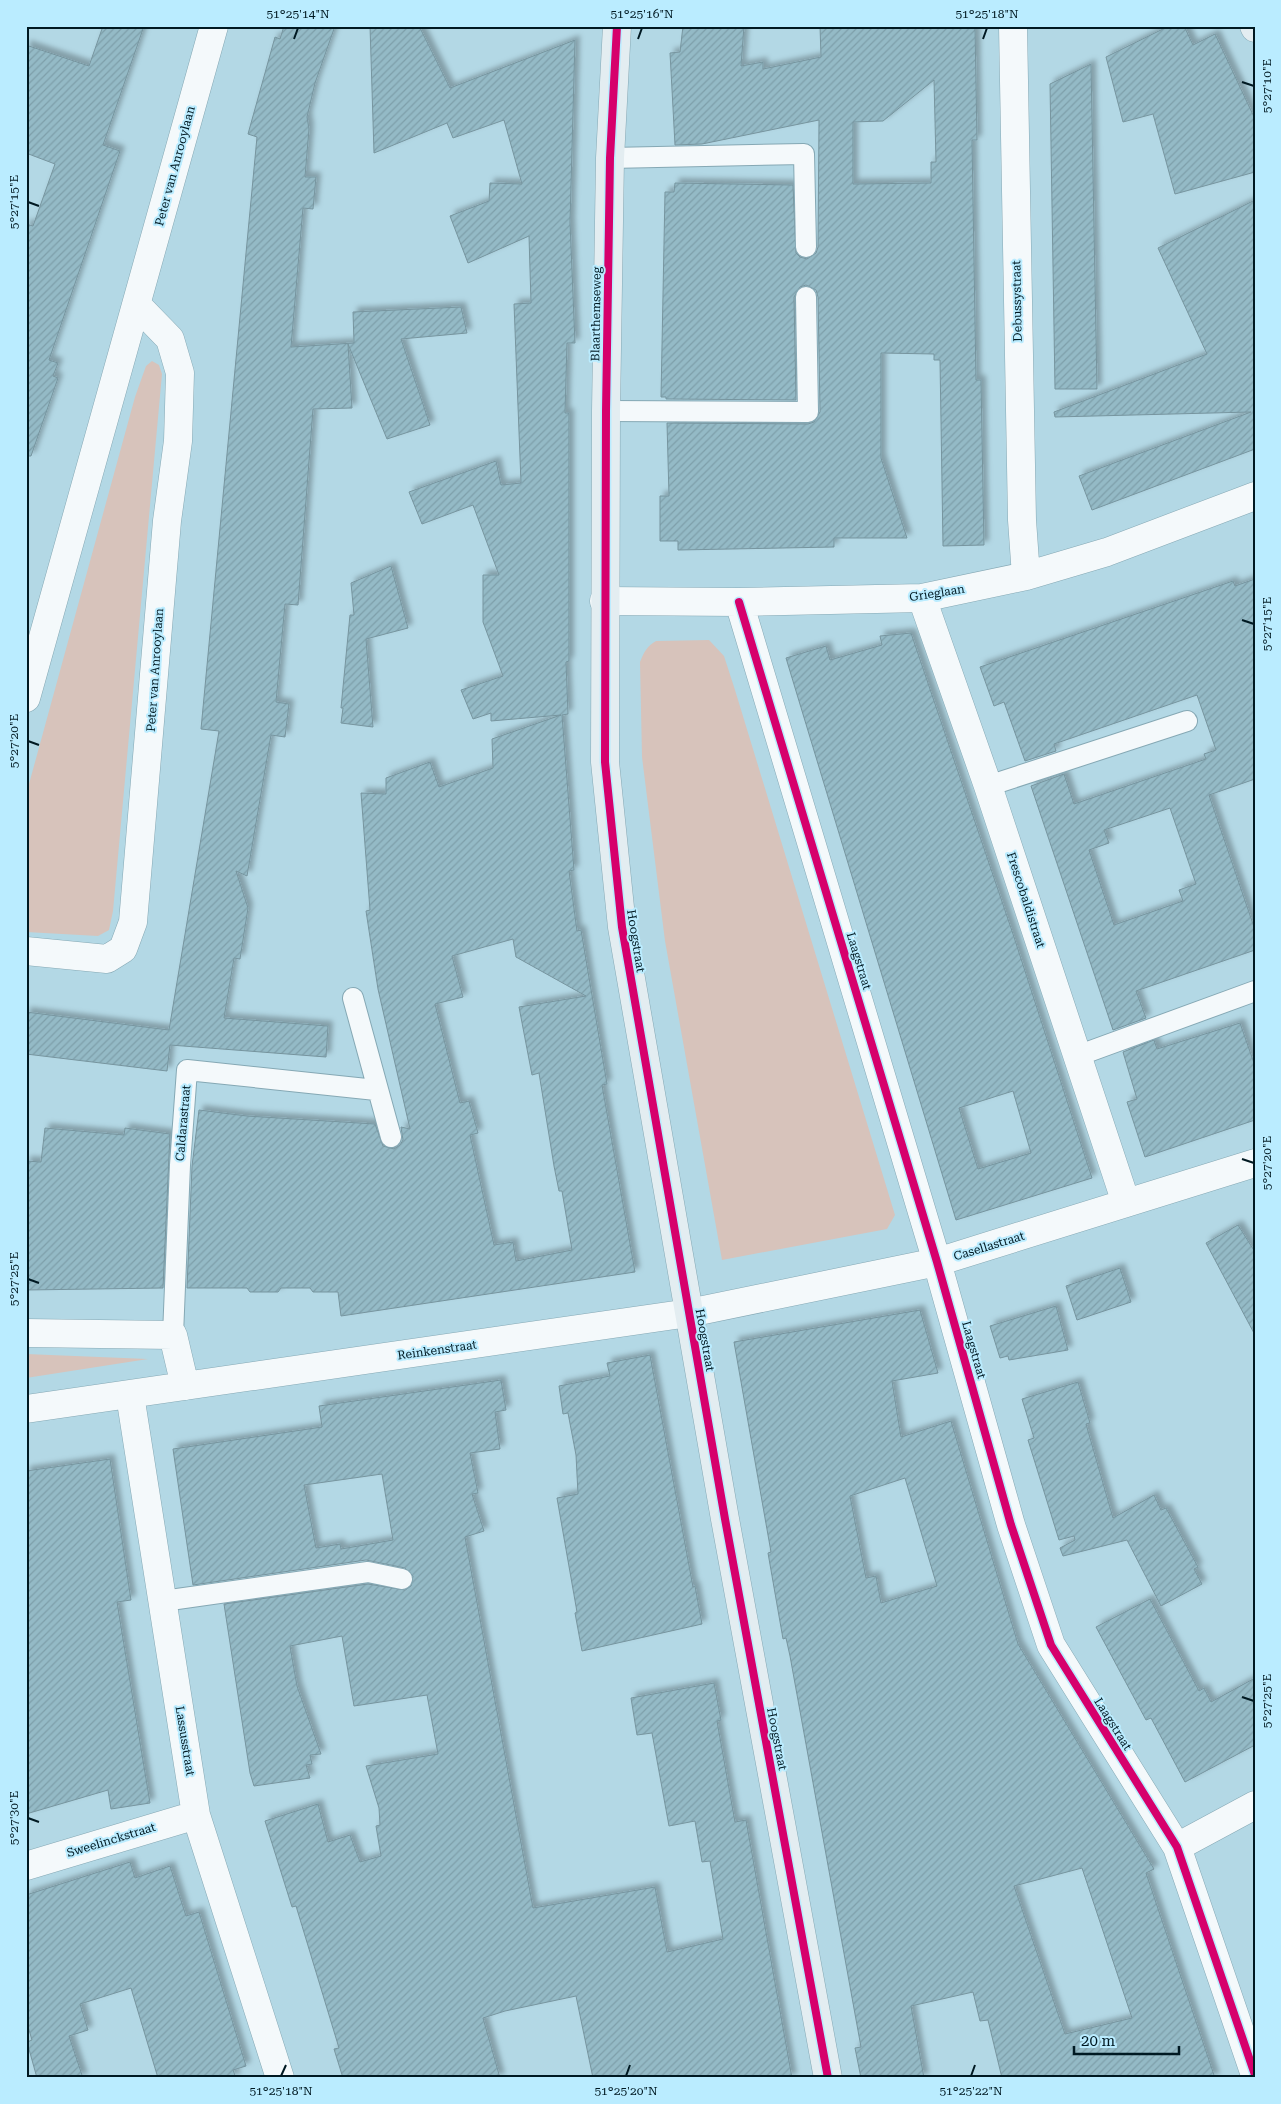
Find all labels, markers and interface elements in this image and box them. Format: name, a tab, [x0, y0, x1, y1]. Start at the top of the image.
text: 51°25'14"N	[266, 7, 330, 21]
text: 51°25'16"N	[610, 7, 674, 21]
text: 51°25'18"N	[955, 7, 1019, 21]
text: 5°27'10"E	[1260, 59, 1274, 113]
street label: Peter van Anrooylaan	[152, 104, 198, 228]
text: 5°27'15"E	[7, 175, 21, 229]
street label: Debussystraat	[1009, 260, 1025, 342]
street label: Blaarthemseweg	[588, 266, 604, 361]
street label: Grieglaan	[908, 582, 966, 604]
text: 5°27'15"E	[1260, 597, 1274, 651]
street label: Peter van Anrooylaan	[144, 608, 166, 732]
text: 5°27'20"E	[7, 714, 21, 768]
street label: Frescobaldistraat	[1004, 850, 1048, 950]
street label: Hoogstraat	[624, 909, 648, 974]
street label: Laagstraat	[844, 931, 875, 992]
street label: Caldarastraat	[173, 1084, 193, 1162]
text: 5°27'20"E	[1260, 1136, 1274, 1190]
street label: Casellastraat	[952, 1228, 1027, 1263]
text: 5°27'25"E	[7, 1252, 21, 1306]
street label: Hoogstraat	[693, 1307, 718, 1373]
street label: Laagstraat	[959, 1320, 989, 1381]
street label: Reinkenstraat	[396, 1337, 478, 1362]
text: 5°27'25"E	[1260, 1674, 1274, 1728]
street label: Laagstraat	[1091, 1695, 1135, 1753]
street label: Lassusstraat	[173, 1705, 198, 1778]
street label: Hoogstraat	[764, 1706, 790, 1772]
text: 5°27'30"E	[7, 1791, 21, 1845]
street label: Sweelinckstraat	[65, 1820, 158, 1860]
scale bar	[1074, 2024, 1178, 2056]
text: 20 m	[1081, 2032, 1116, 2050]
text: 51°25'18"N	[249, 2084, 313, 2098]
text: 51°25'20"N	[594, 2084, 658, 2098]
text: 51°25'22"N	[939, 2084, 1003, 2098]

